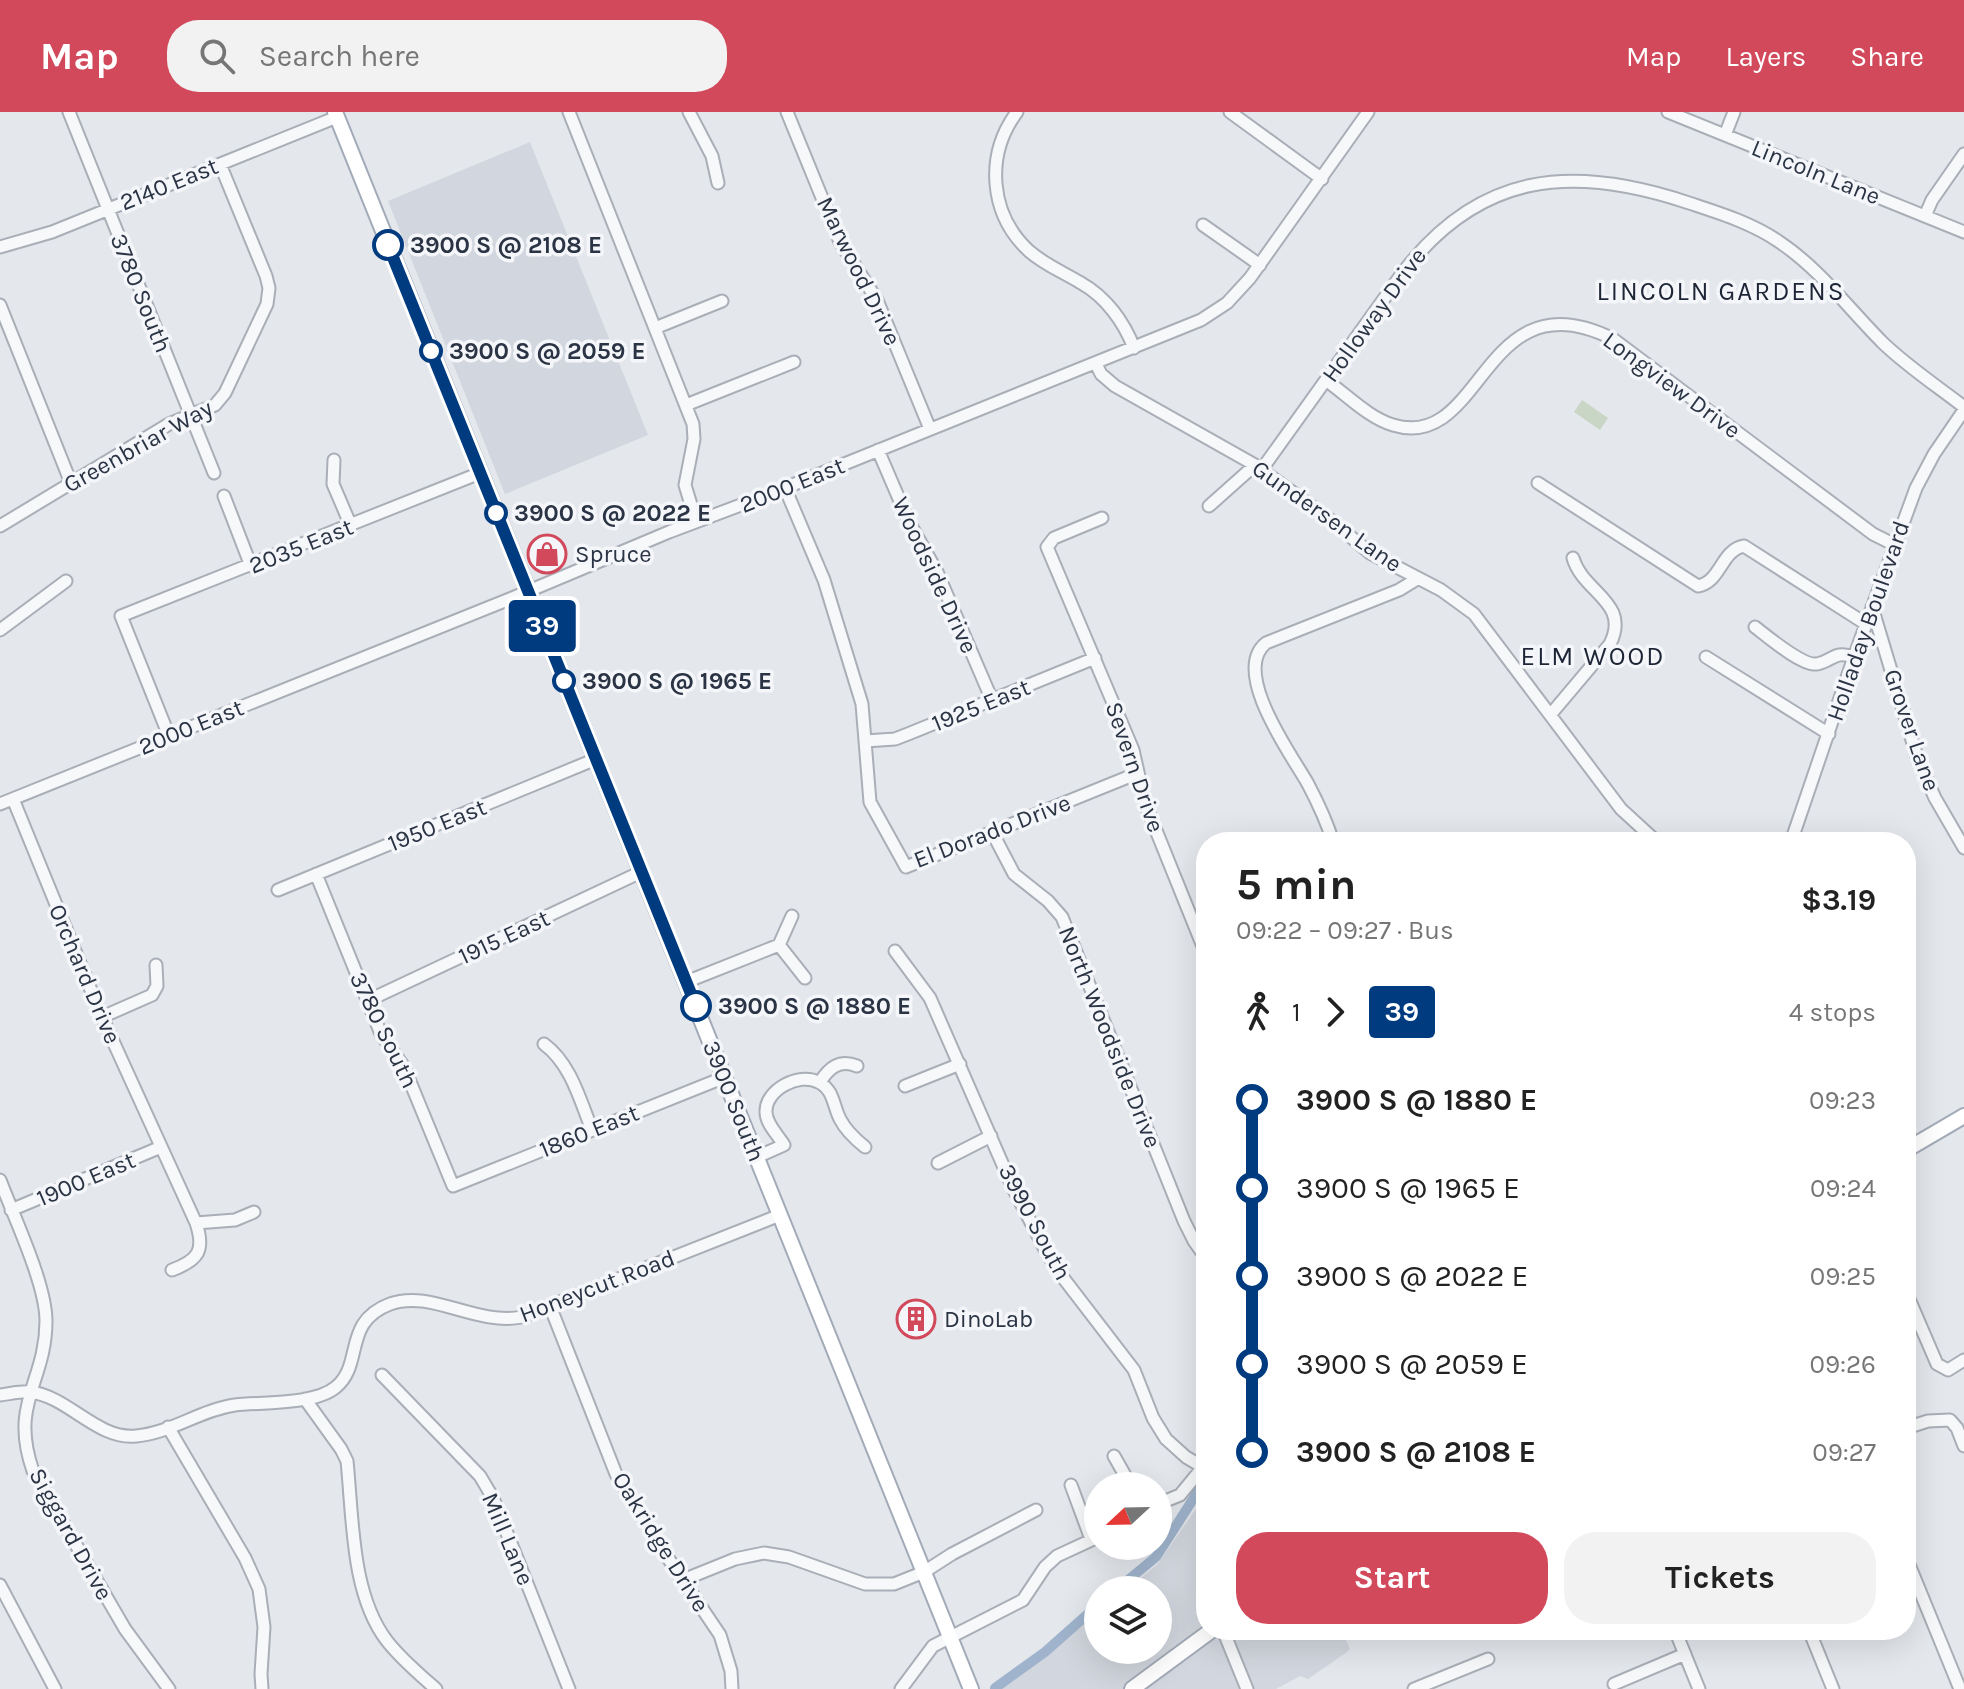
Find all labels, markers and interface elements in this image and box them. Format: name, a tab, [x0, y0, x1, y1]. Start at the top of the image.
search box	[167, 20, 727, 92]
text: Map	[40, 34, 119, 79]
icon: search	[195, 34, 239, 78]
text: Search here	[259, 38, 420, 74]
text: Map	[1626, 40, 1681, 73]
text: Layers	[1725, 40, 1806, 73]
text: Share	[1850, 40, 1924, 73]
street label: Lincoln Lane	[1747, 133, 1885, 211]
street label: 2140 East	[116, 152, 222, 216]
street label: Marwood Drive	[811, 192, 907, 350]
street label: 3780 South	[104, 229, 178, 357]
marker: 3900 S @ 2108 E	[373, 230, 403, 260]
place label: 3900 S @ 2108 E	[410, 231, 602, 259]
street label: Holloway Drive	[1316, 242, 1432, 388]
district label: LINCOLN GARDENS	[1597, 276, 1845, 307]
street label: Longview Drive	[1598, 326, 1746, 444]
place label: 3900 S @ 2059 E	[449, 337, 646, 365]
marker: 3900 S @ 2059 E	[420, 340, 442, 362]
street label: Greenbriar Way	[59, 394, 217, 498]
street label: 2000 East	[735, 451, 849, 519]
street label: Gundersen Lane	[1247, 454, 1407, 578]
street label: Woodside Drive	[887, 492, 983, 658]
place label: 3900 S @ 2022 E	[514, 499, 711, 527]
marker: 3900 S @ 2022 E	[485, 502, 507, 524]
street label: 2035 East	[245, 512, 357, 580]
street label: Holladay Boulevard	[1821, 517, 1915, 725]
shop icon: Spruce	[526, 533, 568, 575]
place label: Spruce	[575, 540, 651, 568]
line badge: 39	[506, 600, 578, 652]
text: 39	[525, 609, 559, 642]
district label: ELM WOOD	[1521, 641, 1665, 672]
street label: Grover Lane	[1878, 665, 1946, 795]
place label: 3900 S @ 1965 E	[582, 667, 772, 695]
marker: 3900 S @ 1965 E	[553, 670, 575, 692]
street label: 1925 East	[928, 673, 1034, 737]
street label: 2000 East	[134, 693, 248, 761]
street label: Severn Drive	[1100, 698, 1170, 836]
street label: El Dorado Drive	[910, 788, 1074, 874]
street label: 1950 East	[384, 793, 490, 857]
text: 5 min	[1236, 859, 1356, 910]
text: $3.19	[1801, 882, 1876, 918]
street label: Orchard Drive	[43, 900, 127, 1048]
street label: 1915 East	[454, 904, 554, 970]
text: 09:22 – 09:27 · Bus	[1236, 915, 1454, 946]
street label: North Woodside Drive	[1053, 922, 1167, 1152]
street label: 3780 South	[344, 967, 424, 1093]
icon: walk	[1236, 990, 1280, 1034]
icon: forward	[1313, 990, 1357, 1034]
marker: 3900 S @ 1880 E	[681, 991, 711, 1021]
place label: 3900 S @ 1880 E	[718, 992, 911, 1020]
text: 39	[1385, 995, 1419, 1028]
text: 1	[1292, 997, 1301, 1028]
text: 4 stops	[1789, 997, 1876, 1028]
street label: 3900 South	[697, 1036, 771, 1166]
text: 3900 S @ 1880 E	[1296, 1082, 1537, 1118]
text: 09:23	[1809, 1085, 1876, 1116]
street label: 1860 East	[535, 1098, 643, 1164]
street label: 1900 East	[32, 1146, 140, 1212]
street label: 3990 South	[993, 1159, 1077, 1285]
text: 3900 S @ 1965 E	[1296, 1170, 1520, 1206]
text: 09:24	[1810, 1173, 1876, 1204]
street label: Honeycut Road	[515, 1244, 679, 1328]
text: 3900 S @ 2022 E	[1296, 1258, 1528, 1294]
text: 09:25	[1810, 1261, 1876, 1292]
building icon: DinoLab	[895, 1298, 937, 1340]
place label: DinoLab	[944, 1305, 1033, 1333]
text: 3900 S @ 2059 E	[1296, 1346, 1528, 1382]
text: 09:26	[1810, 1349, 1876, 1380]
text: 3900 S @ 2108 E	[1296, 1434, 1536, 1470]
text: 09:27	[1812, 1437, 1876, 1468]
street label: Siggard Drive	[23, 1463, 119, 1605]
street label: Oakridge Drive	[607, 1467, 715, 1617]
north arrow	[1084, 1472, 1172, 1560]
map controls	[1084, 1472, 1172, 1664]
street label: Mill Lane	[476, 1488, 540, 1590]
button: Start	[1236, 1532, 1548, 1624]
button: Tickets	[1564, 1532, 1876, 1624]
button: layers	[1084, 1576, 1172, 1664]

